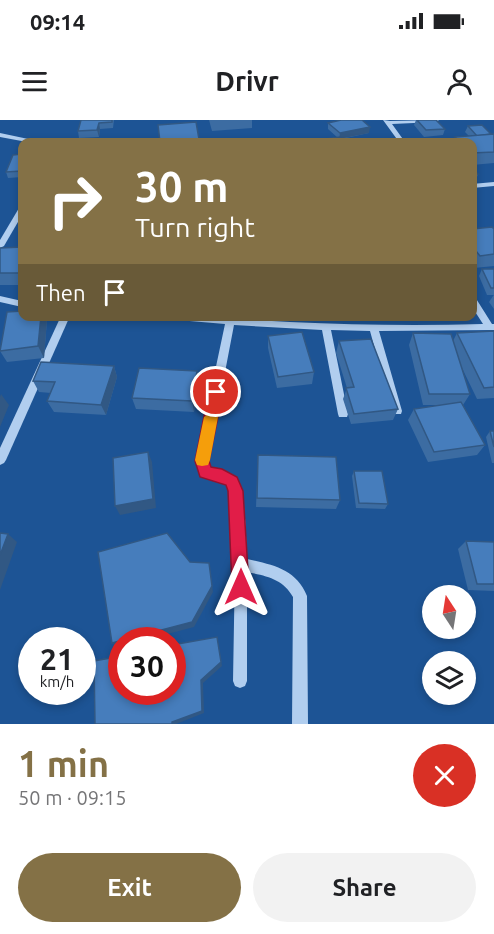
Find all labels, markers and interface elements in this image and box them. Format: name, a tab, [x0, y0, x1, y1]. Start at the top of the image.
text: 09:14	[30, 9, 85, 34]
icon: menu	[18, 65, 51, 98]
icon: person	[443, 65, 476, 98]
text: Drivr	[215, 66, 279, 96]
icon: right	[36, 162, 114, 240]
text: 30 m	[135, 163, 229, 210]
text: Turn right	[135, 212, 255, 242]
icon: arrive	[98, 276, 131, 309]
text: Then	[36, 280, 86, 305]
pin	[190, 366, 241, 417]
icon: arrive	[199, 375, 232, 408]
position arrow	[209, 555, 273, 619]
north arrow	[422, 585, 476, 639]
map controls	[422, 585, 476, 705]
speed limit sign: 30	[108, 627, 186, 705]
text: 21	[40, 642, 74, 676]
button: layers	[422, 651, 476, 705]
text: km/h	[40, 673, 74, 690]
text: 1 min	[18, 743, 109, 784]
button: close	[413, 744, 476, 807]
text: 50 m · 09:15	[18, 786, 127, 809]
button: Exit	[18, 853, 241, 922]
button: Share	[253, 853, 476, 922]

